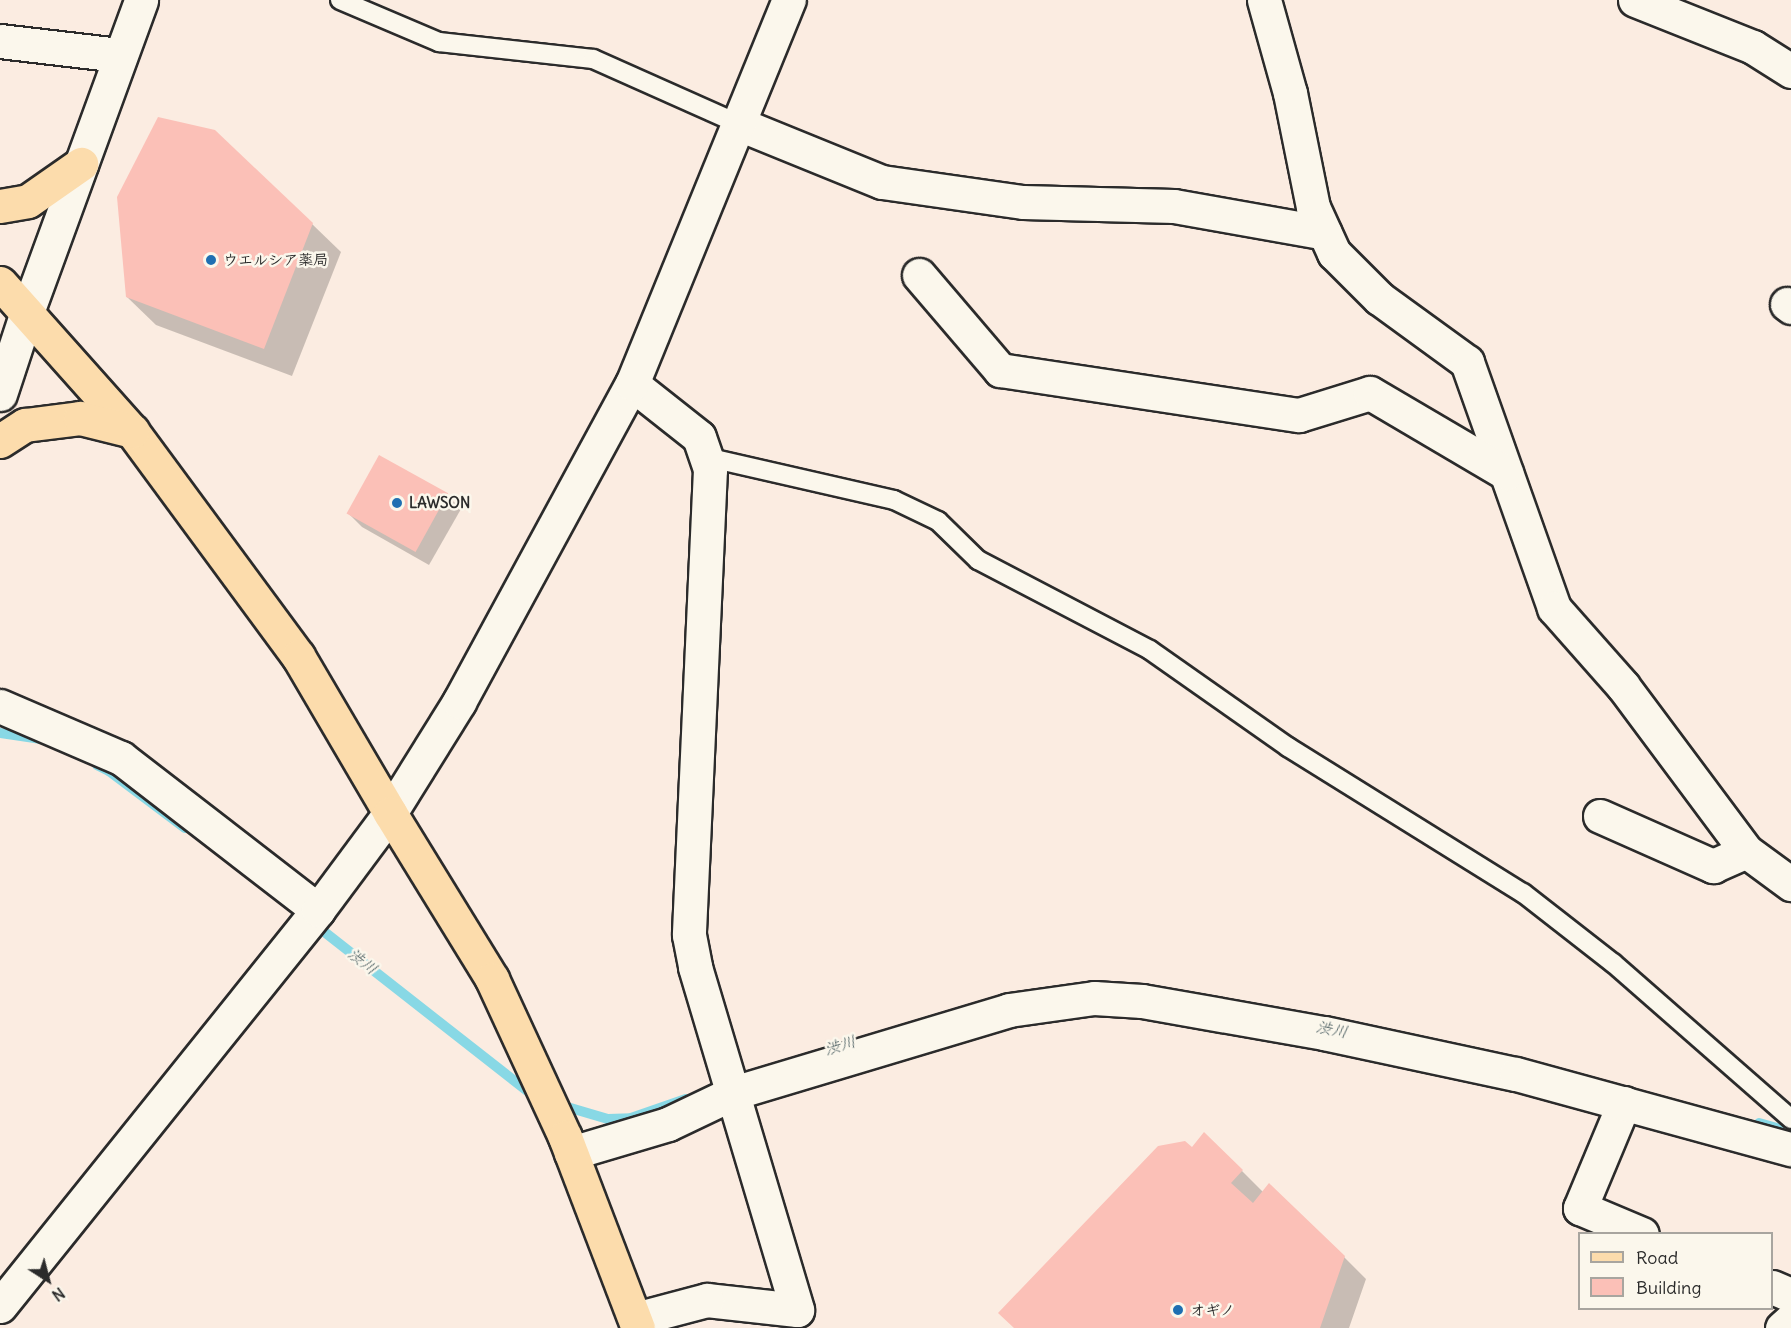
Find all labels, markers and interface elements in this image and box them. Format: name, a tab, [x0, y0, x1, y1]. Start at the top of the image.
place label: ウエルシア薬局	[223, 251, 328, 269]
marker: ウエルシア薬局	[204, 253, 218, 267]
place label: LAWSON	[409, 494, 470, 512]
marker: LAWSON	[390, 496, 404, 510]
water label: 渋川	[344, 944, 382, 978]
water label: 渋川	[1314, 1017, 1350, 1041]
water label: 渋川	[822, 1031, 858, 1059]
legend	[1578, 1232, 1773, 1310]
text: Road	[1636, 1246, 1678, 1269]
north arrow	[18, 1250, 78, 1310]
text: Building	[1636, 1276, 1701, 1299]
text: N	[48, 1283, 69, 1306]
place label: オギノ	[1190, 1301, 1235, 1319]
marker: オギノ	[1171, 1303, 1185, 1317]

